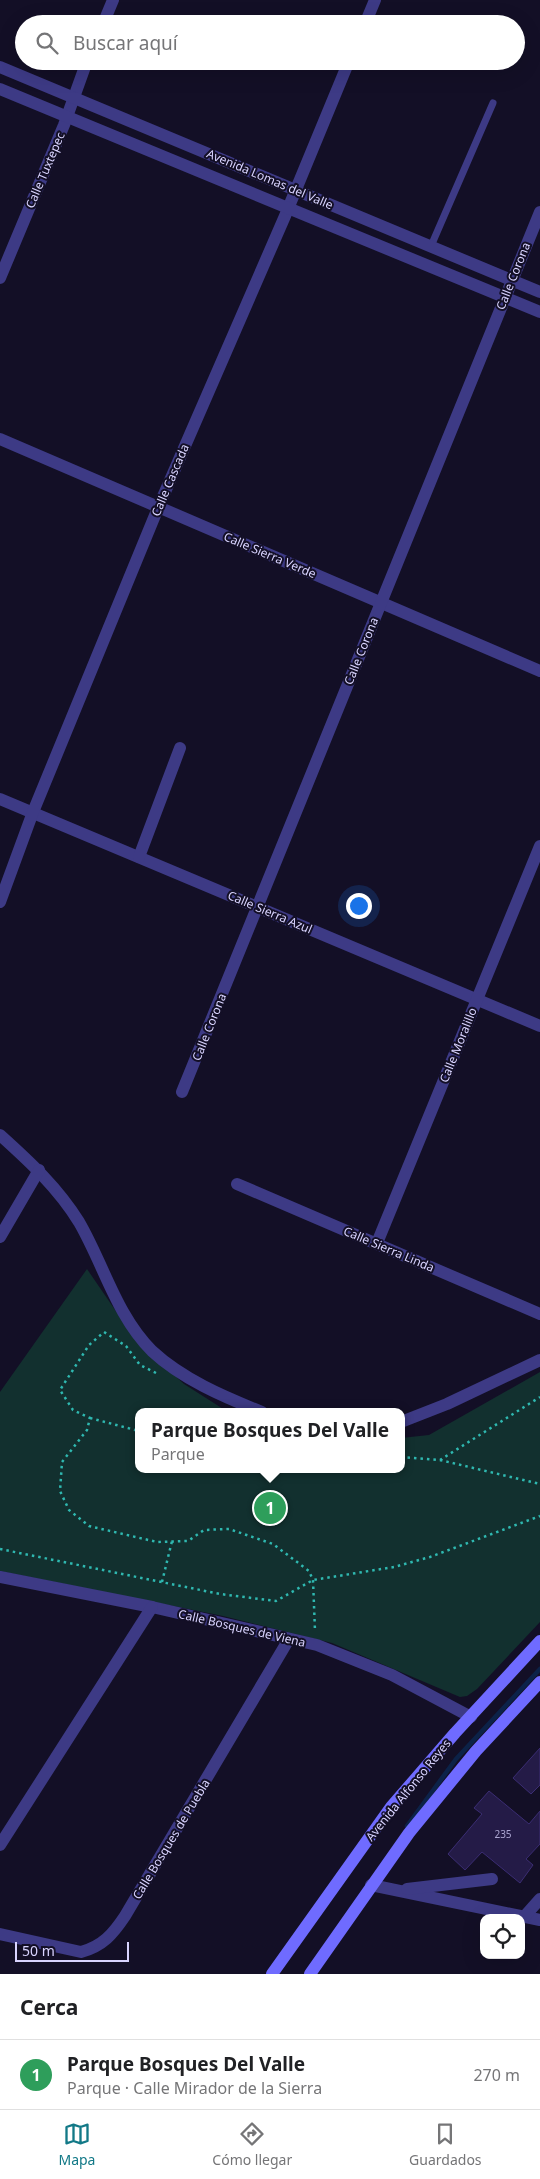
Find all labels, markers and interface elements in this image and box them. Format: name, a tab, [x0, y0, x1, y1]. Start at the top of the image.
search box	[15, 15, 525, 70]
icon: search	[33, 29, 61, 57]
text: Buscar aquí	[73, 30, 178, 56]
street label: Calle Tuxtepec	[21, 129, 69, 211]
street label: Avenida Lomas del Valle	[204, 145, 336, 213]
street label: Calle Corona	[492, 240, 534, 312]
street label: Calle Cascada	[147, 441, 193, 519]
street label: Calle Sierra Verde	[221, 528, 319, 582]
street label: Calle Corona	[340, 615, 382, 687]
street label: Calle Sierra Azul	[225, 887, 315, 937]
your location	[346, 893, 372, 919]
street label: Calle Corona	[188, 991, 230, 1063]
street label: Calle Moralillo	[435, 1005, 481, 1085]
street label: Calle Sierra Linda	[341, 1222, 437, 1276]
popup	[135, 1408, 405, 1473]
text: Parque Bosques Del Valle	[151, 1417, 389, 1443]
text: Parque	[151, 1443, 205, 1465]
pin: 1	[254, 1489, 286, 1527]
street label: Calle Bosques de Viena	[177, 1605, 307, 1651]
street label: Avenida Alfonso Reyes	[362, 1735, 455, 1845]
street label: Calle Bosques de Puebla	[128, 1776, 214, 1902]
house number: 235	[494, 1827, 512, 1841]
map controls	[480, 1914, 525, 1959]
button: locate	[480, 1914, 525, 1959]
scale bar	[15, 1939, 129, 1962]
text: 50 m	[22, 1941, 55, 1960]
text: Cerca	[20, 1993, 78, 2021]
text: Parque Bosques Del Valle	[67, 2051, 305, 2077]
text: 1	[31, 2064, 41, 2086]
text: 270 m	[473, 2064, 520, 2086]
text: Parque · Calle Mirador de la Sierra	[67, 2077, 322, 2099]
tab: Mapa	[58, 2120, 95, 2169]
tab: Cómo llegar	[212, 2120, 292, 2169]
tab: Guardados	[409, 2120, 482, 2169]

